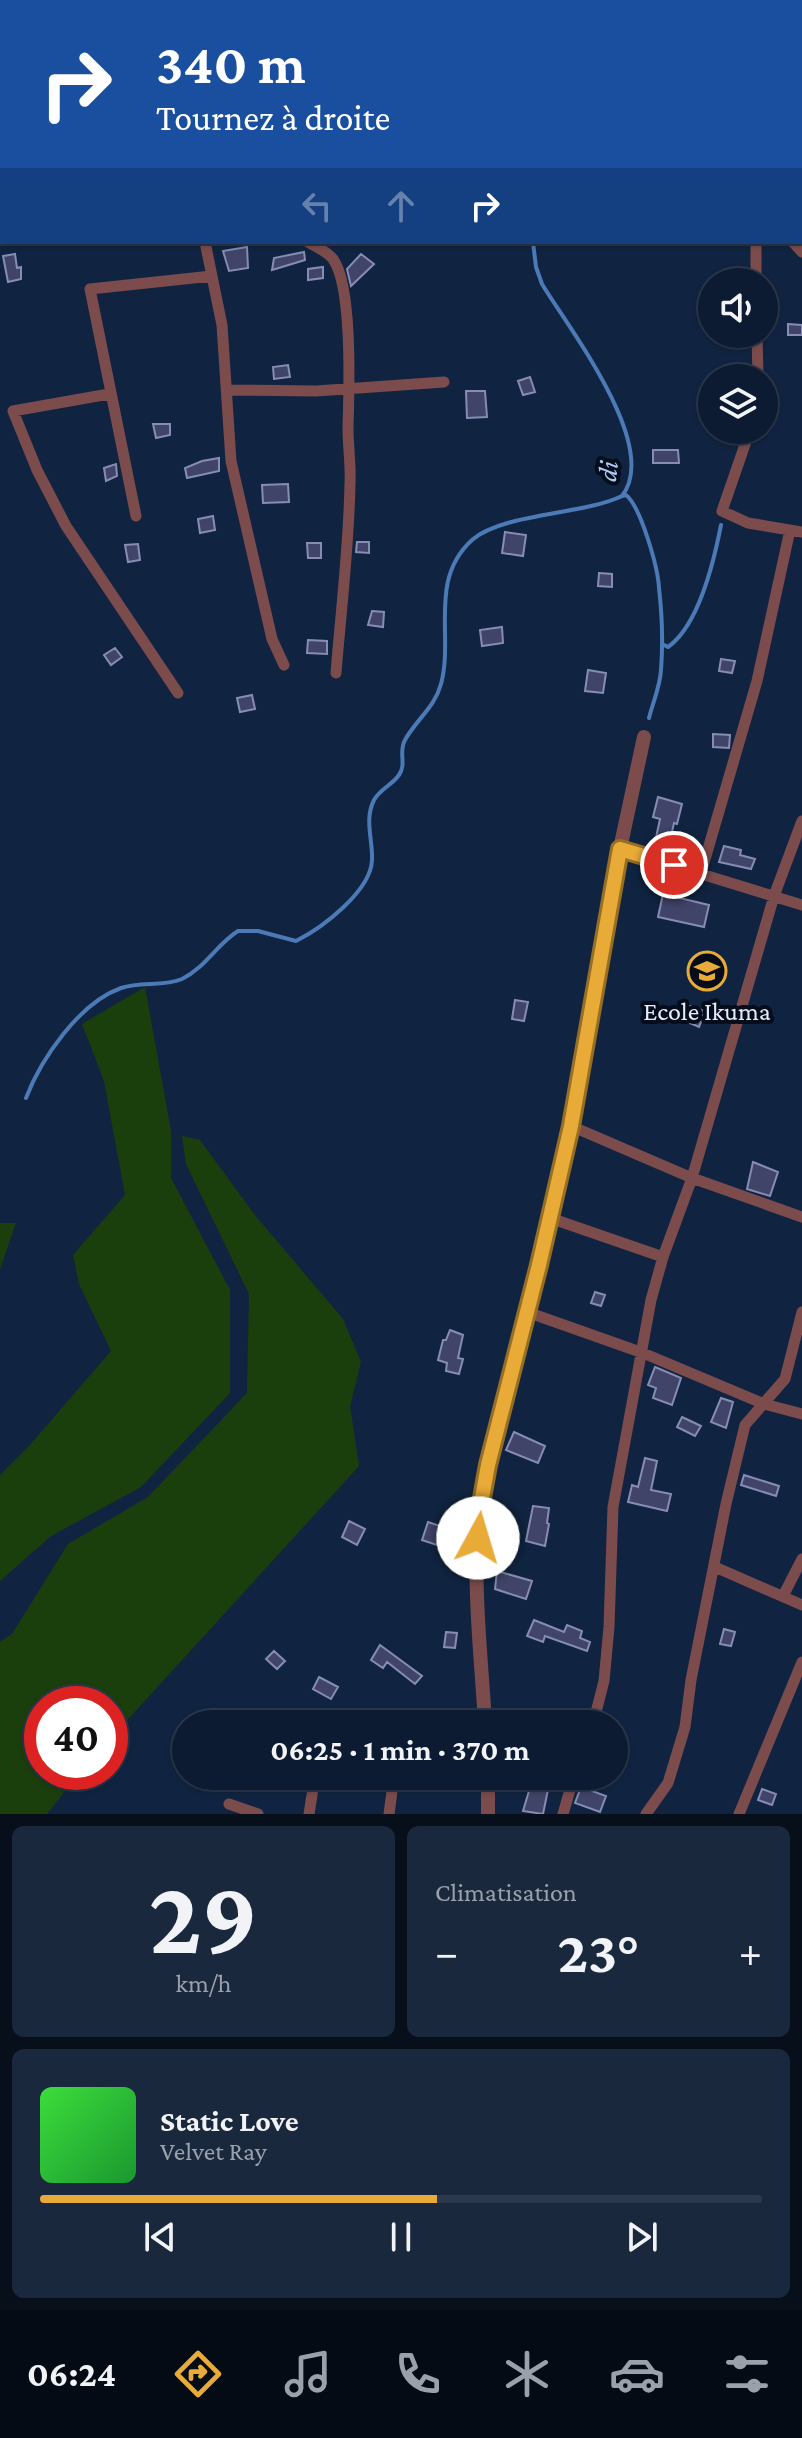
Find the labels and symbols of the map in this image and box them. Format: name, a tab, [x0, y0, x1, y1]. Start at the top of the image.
water label: di	[591, 458, 624, 483]
pin	[640, 831, 708, 899]
school or university icon: Ecole Ikuma	[686, 950, 728, 992]
place label: Ecole Ikuma	[643, 997, 771, 1026]
position arrow	[436, 1496, 520, 1580]
speed limit sign: 40	[24, 1686, 128, 1790]

